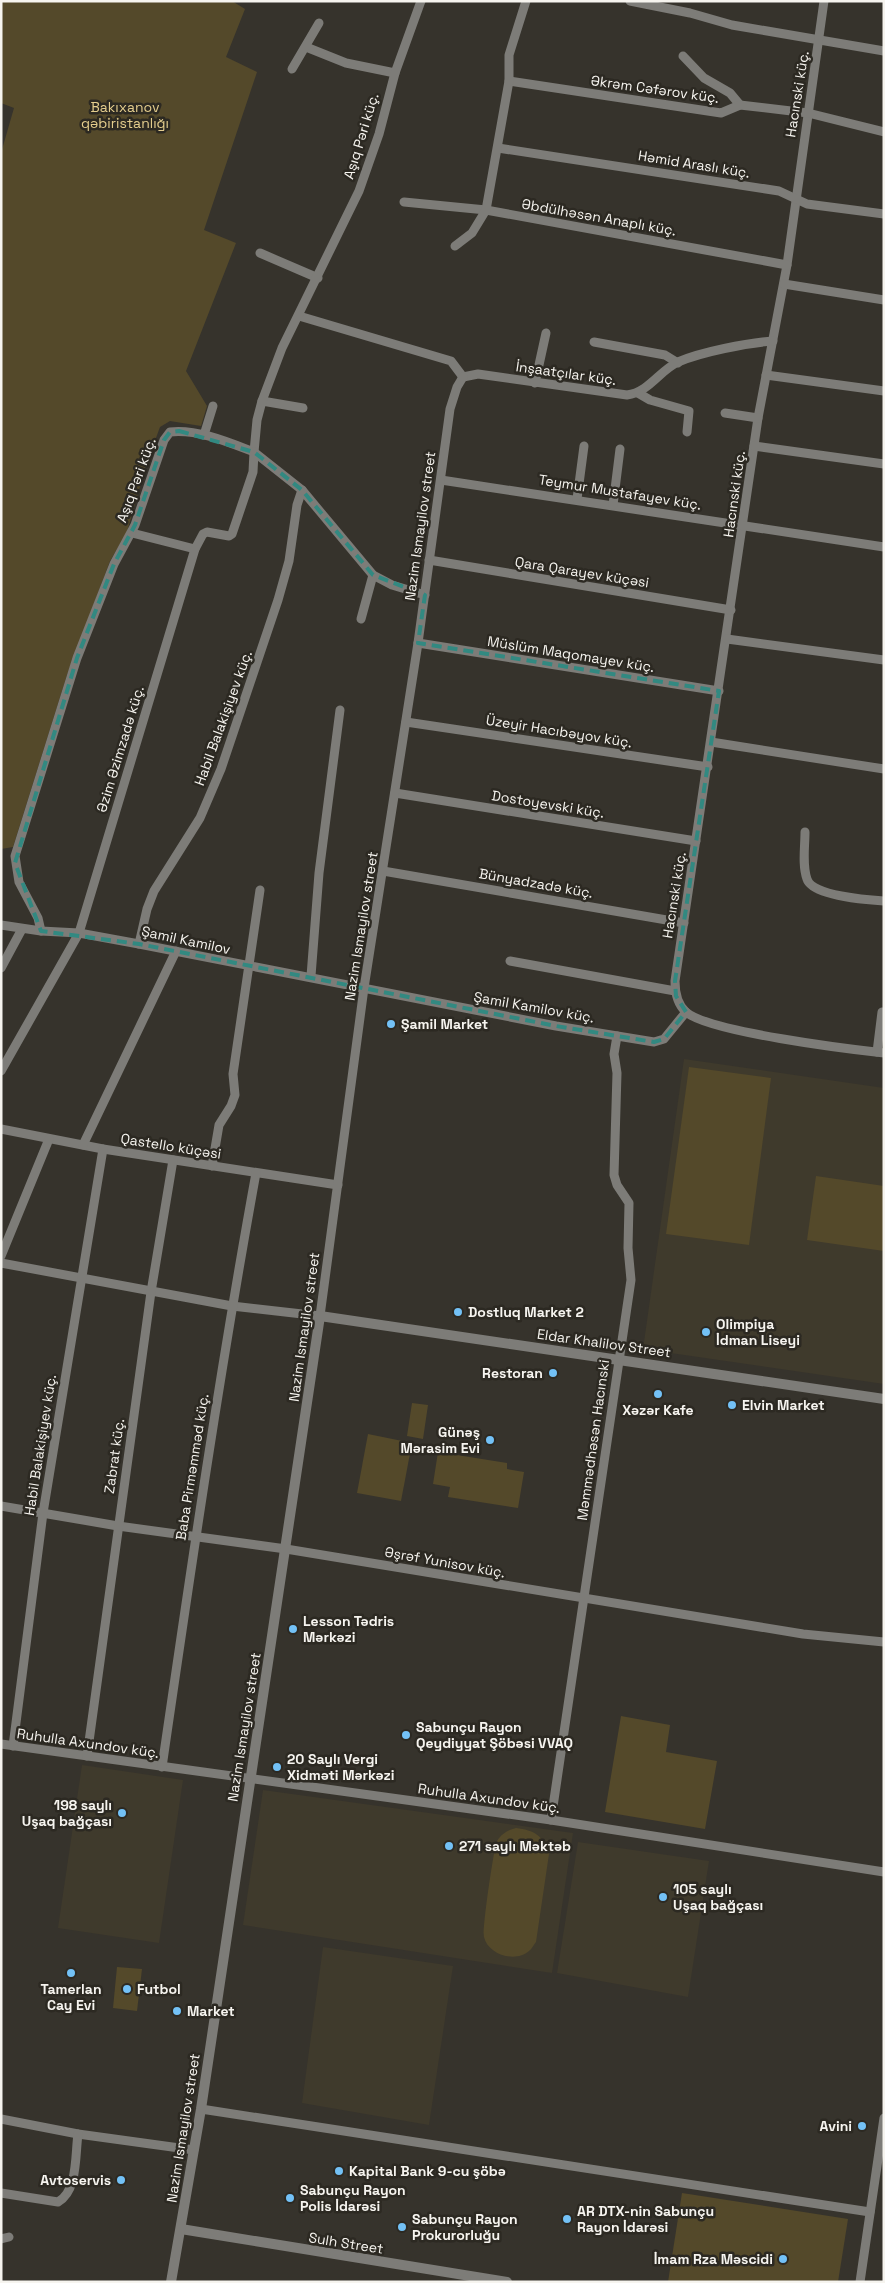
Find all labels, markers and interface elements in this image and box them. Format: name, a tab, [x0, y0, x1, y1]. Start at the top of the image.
street label: Hacınski küç.	[781, 49, 813, 139]
street label: Əkrəm Cəfərov küç.	[590, 71, 720, 107]
street label: Aşıq Pəri küç.	[339, 91, 383, 181]
park label: Bakıxanov qəbiristanlığı	[81, 98, 169, 132]
street label: Həmid Araslı küç.	[637, 146, 751, 182]
street label: Əbdülhəsən Anaplı küç.	[520, 195, 678, 239]
street label: İnşaatçılar küç.	[515, 357, 617, 389]
street label: Aşıq Pəri küç.	[112, 435, 160, 525]
street label: Nazim Ismayilov street	[401, 450, 439, 602]
street label: Hacınski küç.	[719, 450, 749, 538]
street label: Teymur Mustafayev küç.	[537, 470, 703, 514]
street label: Qara Qarayev küçəsi	[514, 552, 650, 592]
street label: Müslüm Maqomayev küç.	[486, 632, 656, 676]
street label: Habil Balakişiyev küç.	[190, 648, 256, 788]
street label: Əzim Əzimzadə küç.	[92, 684, 148, 814]
street label: Üzeyir Hacıbəyov küç.	[485, 711, 633, 751]
street label: Dostoyevski küç.	[490, 786, 606, 822]
street label: Nazim Ismayilov street	[340, 850, 382, 1002]
street label: Hacınski küç.	[658, 850, 690, 940]
street label: Bünyadzadə küç.	[477, 864, 595, 902]
street label: Şamil Kamilov	[140, 922, 233, 958]
street label: Şamil Kamilov küç.	[472, 988, 596, 1026]
place label: Şamil Market	[401, 1015, 488, 1033]
marker: Şamil Market	[385, 1018, 397, 1030]
street label: Qastello küçəsi	[119, 1129, 223, 1163]
street label: Nazim Ismayilov street	[285, 1251, 323, 1403]
place label: Dostluq Market 2	[468, 1303, 584, 1321]
marker: Dostluq Market 2	[452, 1306, 464, 1318]
place label: Olimpiya İdman Liseyi	[716, 1315, 800, 1349]
street label: Eldar Khalilov Street	[536, 1325, 672, 1361]
marker: Olimpiya İdman Liseyi	[700, 1326, 712, 1338]
street label: Məmmədhəsən Hacınski	[573, 1358, 613, 1522]
place label: Restoran	[482, 1364, 543, 1382]
marker: Restoran	[547, 1367, 559, 1379]
street label: Habil Balakişiyev küç.	[20, 1373, 60, 1517]
marker: Xəzər Kafe	[652, 1388, 664, 1400]
street label: Baba Pirməmməd küç.	[172, 1392, 212, 1542]
place label: Elvin Market	[742, 1396, 825, 1414]
marker: Elvin Market	[726, 1399, 738, 1411]
place label: Xəzər Kafe	[622, 1401, 694, 1419]
street label: Zabrat küç.	[100, 1417, 128, 1495]
place label: Günəş Mərasim Evi	[400, 1423, 480, 1457]
marker: Günəş Mərasim Evi	[484, 1434, 496, 1446]
street label: Əşrəf Yunisov küç.	[383, 1543, 507, 1581]
place label: Lesson Tədris Mərkəzi	[303, 1612, 394, 1646]
marker: Lesson Tədris Mərkəzi	[287, 1623, 299, 1635]
street label: Nazim Ismayilov street	[223, 1651, 265, 1803]
place label: Sabunçu Rayon Qeydiyyat Şöbəsi VVAQ	[416, 1718, 573, 1752]
street label: Ruhulla Axundov küç.	[16, 1724, 160, 1762]
marker: Sabunçu Rayon Qeydiyyat Şöbəsi VVAQ	[400, 1729, 412, 1741]
place label: 20 Saylı Vergi Xidməti Mərkəzi	[287, 1750, 395, 1784]
marker: 20 Saylı Vergi Xidməti Mərkəzi	[271, 1761, 283, 1773]
street label: Ruhulla Axundov küç.	[417, 1779, 561, 1817]
place label: 198 saylı Uşaq bağçası	[22, 1796, 112, 1830]
marker: 198 saylı Uşaq bağçası	[116, 1807, 128, 1819]
place label: 271 saylı Məktəb	[459, 1837, 571, 1855]
marker: 271 saylı Məktəb	[443, 1840, 455, 1852]
place label: 105 saylı Uşaq bağçası	[673, 1880, 763, 1914]
marker: 105 saylı Uşaq bağçası	[657, 1891, 669, 1903]
marker: Tamerlan Cay Evi	[65, 1967, 77, 1979]
place label: Tamerlan Cay Evi	[40, 1980, 102, 2014]
place label: Futbol	[137, 1980, 181, 1998]
marker: Futbol	[121, 1983, 133, 1995]
place label: Market	[187, 2002, 235, 2020]
marker: Market	[171, 2005, 183, 2017]
street label: Nazim Ismayilov street	[162, 2052, 204, 2204]
place label: Avini	[820, 2117, 852, 2135]
marker: Avini	[856, 2120, 868, 2132]
place label: Kapital Bank 9-cu şöbə	[349, 2162, 506, 2180]
marker: Kapital Bank 9-cu şöbə	[333, 2165, 345, 2177]
place label: Avtoservis	[40, 2171, 111, 2189]
marker: Avtoservis	[115, 2174, 127, 2186]
place label: Sabunçu Rayon Polis İdarəsi	[300, 2181, 406, 2215]
marker: Sabunçu Rayon Polis İdarəsi	[284, 2192, 296, 2204]
place label: AR DTX-nin Sabunçu Rayon İdarəsi	[577, 2202, 714, 2236]
place label: Sabunçu Rayon Prokurorluğu	[412, 2210, 518, 2244]
marker: AR DTX-nin Sabunçu Rayon İdarəsi	[561, 2213, 573, 2225]
marker: Sabunçu Rayon Prokurorluğu	[396, 2221, 408, 2233]
street label: Sulh Street	[307, 2228, 385, 2258]
place label: İmam Rza Məscidi	[654, 2250, 773, 2268]
marker: İmam Rza Məscidi	[777, 2253, 789, 2265]

